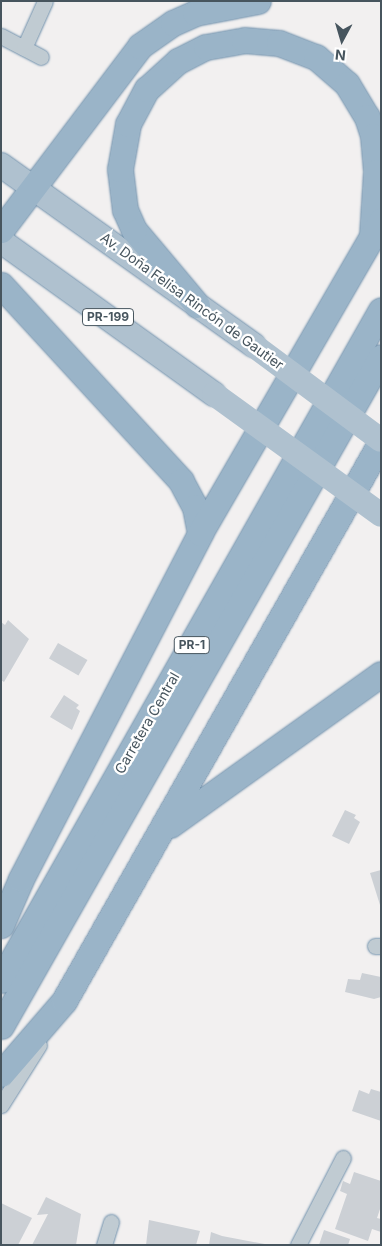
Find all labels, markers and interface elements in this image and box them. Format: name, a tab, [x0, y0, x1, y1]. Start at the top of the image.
north arrow	[317, 15, 367, 65]
text: N	[334, 46, 347, 64]
street label: Av. Doña Felisa Rincón de Gautier	[97, 229, 287, 373]
road number: PR-199	[82, 308, 134, 326]
road number: PR-1	[173, 636, 211, 654]
street label: Carretera Central	[111, 669, 183, 777]

